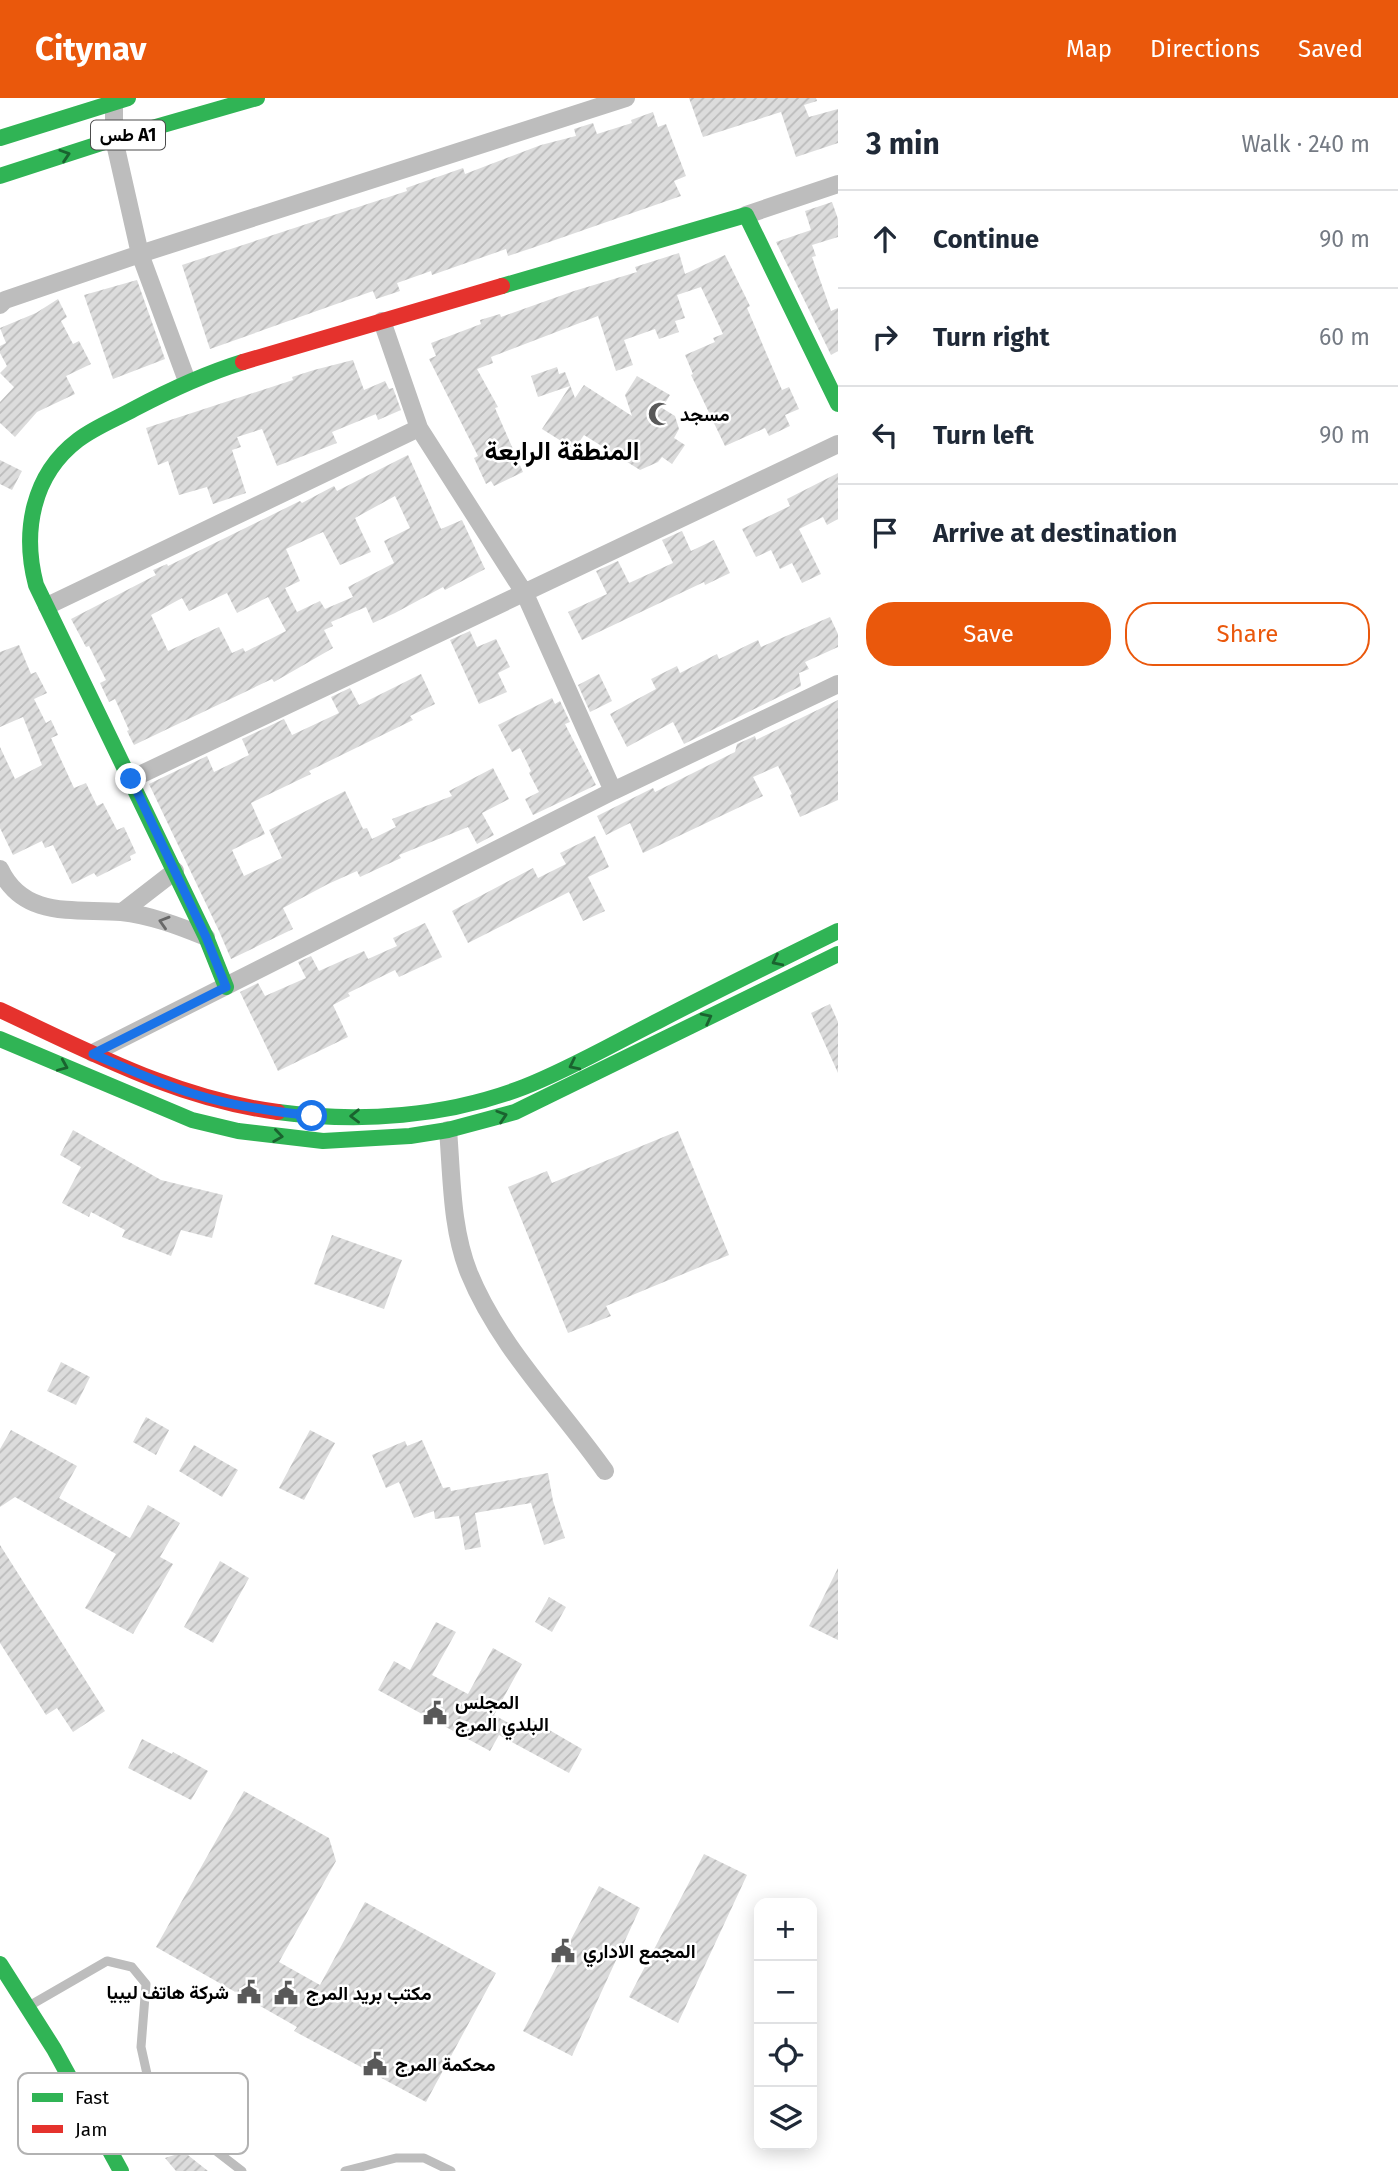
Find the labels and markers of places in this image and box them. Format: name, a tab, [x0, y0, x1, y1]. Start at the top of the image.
mosque icon: مسجد	[646, 400, 674, 428]
place label: مسجد	[680, 403, 730, 426]
place label: المجلس البلدي المرج	[455, 1691, 549, 1741]
public building icon: المجلس البلدي المرج	[421, 1699, 449, 1727]
public building icon: المجمع الاداري	[549, 1937, 577, 1965]
place label: المجمع الاداري	[583, 1940, 696, 1968]
public building icon: شركة هاتف ليبيا	[235, 1978, 263, 2006]
public building icon: مكتب بريد المرج	[272, 1979, 300, 2007]
place label: شركة هاتف ليبيا	[107, 1981, 229, 2005]
place label: مكتب بريد المرج	[306, 1982, 432, 2006]
public building icon: محكمة المرج	[361, 2050, 389, 2078]
place label: محكمة المرج	[395, 2053, 496, 2077]

